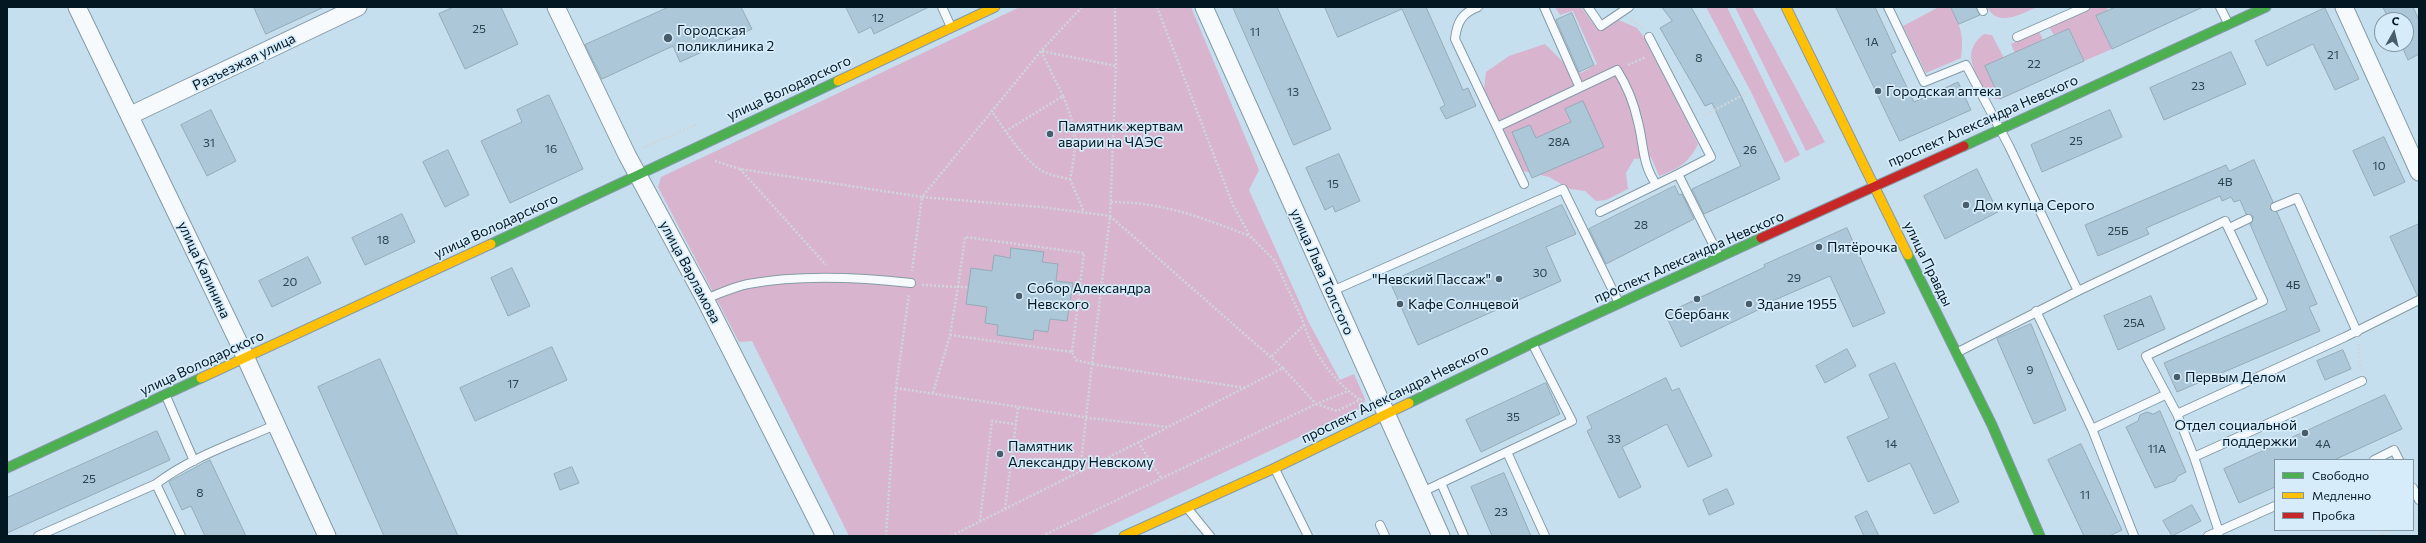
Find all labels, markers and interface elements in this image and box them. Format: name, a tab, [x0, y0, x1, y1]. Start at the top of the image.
house number: 12	[872, 11, 884, 25]
north arrow	[2374, 12, 2414, 52]
text: С	[2391, 14, 2400, 28]
house number: 25	[472, 22, 486, 36]
place label: Городская поликлиника 2	[677, 22, 774, 54]
house number: 11	[1250, 25, 1260, 39]
street label: Разъезжая улица	[190, 30, 298, 94]
marker: Городская поликлиника 2	[662, 32, 674, 44]
house number: 1А	[1865, 35, 1879, 49]
house number: 21	[2327, 48, 2339, 62]
house number: 8	[1695, 51, 1703, 65]
street label: улица Володарского	[724, 52, 854, 124]
house number: 22	[2027, 57, 2041, 71]
street label: проспект Александра Невского	[1885, 71, 2081, 171]
house number: 23	[2191, 79, 2205, 93]
place label: Городская аптека	[1886, 83, 2001, 99]
house number: 13	[1287, 85, 1299, 99]
marker: Городская аптека	[1873, 86, 1883, 96]
place label: Памятник жертвам аварии на ЧАЭС	[1058, 118, 1183, 150]
marker: Памятник жертвам аварии на ЧАЭС	[1045, 129, 1055, 139]
house number: 25	[2069, 134, 2083, 148]
house number: 28А	[1548, 135, 1570, 149]
house number: 31	[203, 136, 215, 150]
house number: 16	[545, 142, 557, 156]
house number: 26	[1743, 143, 1757, 157]
house number: 10	[2373, 159, 2385, 173]
house number: 4В	[2218, 175, 2232, 189]
house number: 15	[1327, 177, 1339, 191]
street label: улица Володарского	[431, 190, 561, 262]
place label: Дом купца Серого	[1974, 197, 2095, 213]
marker: Дом купца Серого	[1961, 200, 1971, 210]
street label: улица Льва Толстого	[1287, 206, 1357, 338]
street label: проспект Александра Невского	[1591, 207, 1787, 307]
street label: улица Варламова	[656, 218, 724, 326]
house number: 28	[1634, 218, 1648, 232]
street label: улица Калинина	[174, 219, 234, 321]
street label: улица Правды	[1900, 219, 1956, 309]
house number: 25Б	[2107, 224, 2129, 238]
house number: 18	[377, 233, 389, 247]
place label: Пятёрочка	[1827, 239, 1897, 255]
marker: Пятёрочка	[1814, 242, 1824, 252]
house number: 30	[1533, 266, 1547, 280]
place label: "Невский Пассаж"	[1372, 271, 1491, 287]
house number: 29	[1787, 271, 1801, 285]
marker: "Невский Пассаж"	[1494, 274, 1504, 284]
house number: 20	[283, 275, 297, 289]
house number: 4Б	[2286, 278, 2300, 292]
place label: Собор Александра Невского	[1027, 280, 1151, 312]
marker: Собор Александра Невского	[1014, 291, 1024, 301]
marker: Сбербанк	[1692, 294, 1702, 304]
place label: Кафе Солнцевой	[1408, 296, 1519, 312]
place label: Здание 1955	[1757, 296, 1837, 312]
marker: Кафе Солнцевой	[1395, 299, 1405, 309]
marker: Здание 1955	[1744, 299, 1754, 309]
place label: Сбербанк	[1665, 306, 1729, 322]
house number: 25А	[2123, 316, 2145, 330]
street label: улица Володарского	[137, 327, 267, 399]
street label: проспект Александра Невского	[1299, 341, 1491, 447]
house number: 9	[2026, 363, 2034, 377]
place label: Первым Делом	[2185, 369, 2286, 385]
marker: Первым Делом	[2172, 372, 2182, 382]
house number: 17	[507, 377, 519, 391]
house number: 35	[1506, 410, 1520, 424]
place label: Отдел социальной поддержки	[2175, 417, 2297, 450]
marker: Отдел социальной поддержки	[2300, 428, 2310, 438]
house number: 33	[1607, 432, 1621, 446]
house number: 14	[1885, 437, 1897, 451]
house number: 4А	[2315, 437, 2331, 451]
place label: Памятник Александру Невскому	[1008, 438, 1153, 470]
house number: 11А	[2148, 442, 2166, 456]
marker: Памятник Александру Невскому	[995, 449, 1005, 459]
legend	[2274, 459, 2414, 531]
text: Свободно	[2312, 468, 2369, 482]
house number: 25	[82, 472, 96, 486]
house number: 8	[196, 486, 204, 500]
house number: 11	[2080, 488, 2090, 502]
text: Медленно	[2312, 488, 2371, 502]
house number: 23	[1494, 505, 1508, 519]
text: Пробка	[2312, 508, 2355, 522]

